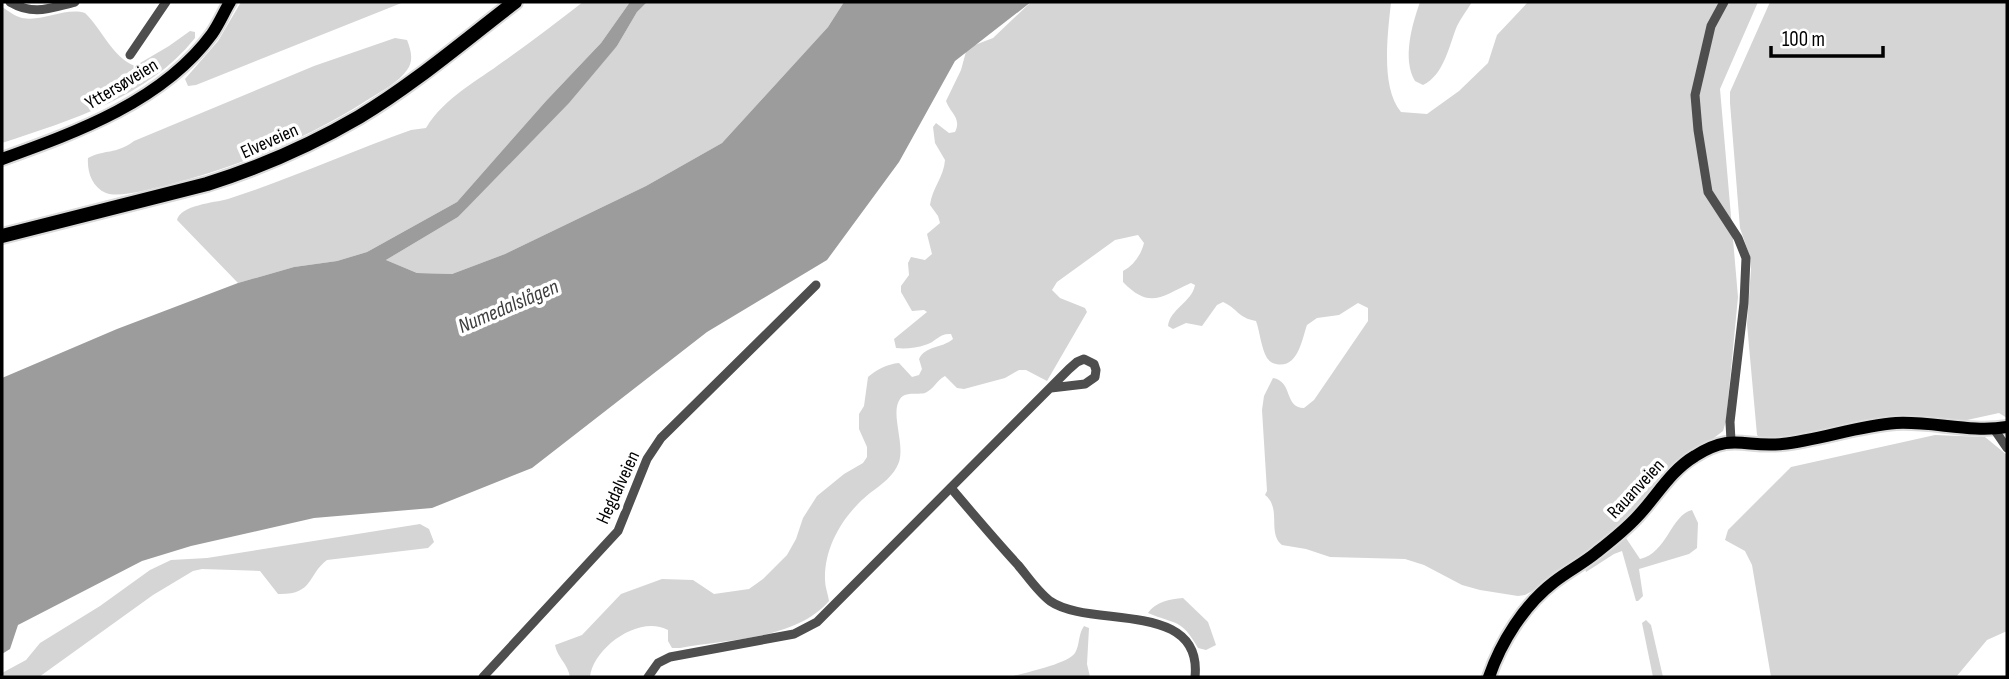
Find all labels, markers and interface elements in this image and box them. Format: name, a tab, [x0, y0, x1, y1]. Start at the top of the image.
scale bar	[1771, 14, 1883, 58]
text: 100 m	[1782, 27, 1825, 52]
street label: Yttersøveien	[81, 54, 162, 115]
street label: Elveveien	[237, 119, 302, 164]
water label: Numedalslågen	[454, 274, 562, 339]
street label: Hegdalveien	[592, 448, 645, 528]
street label: Rauanveien	[1603, 454, 1670, 524]

